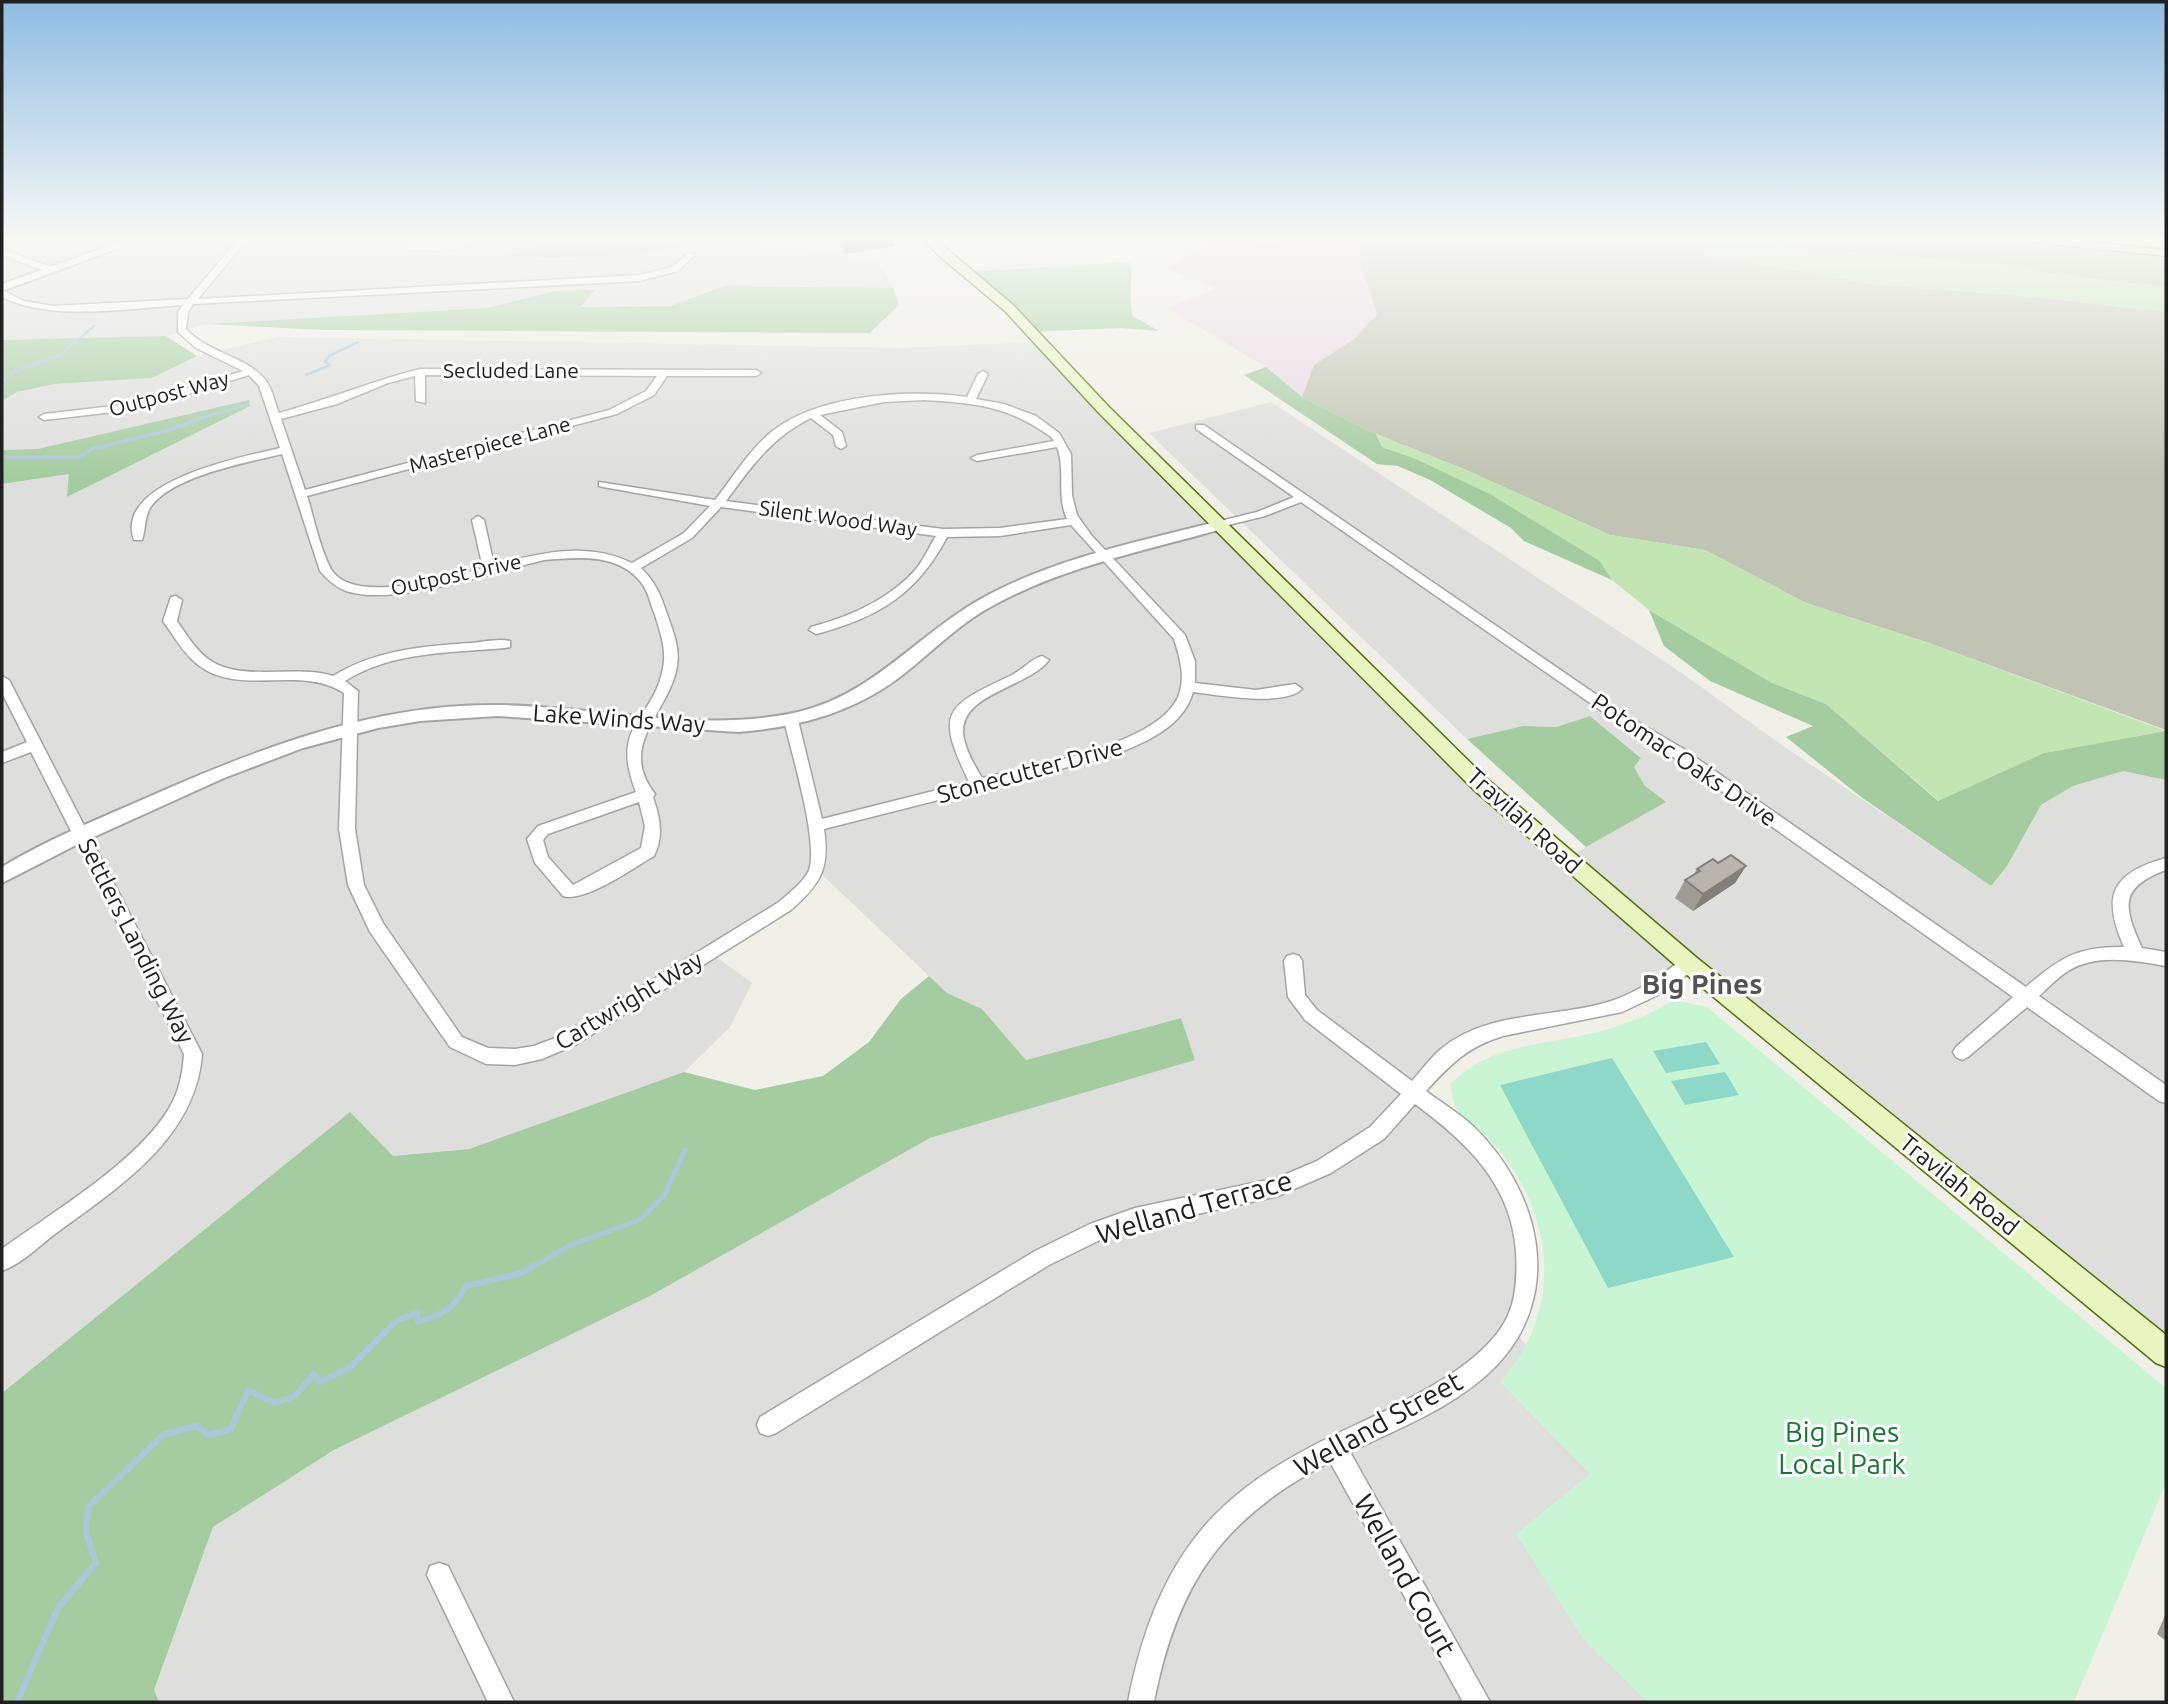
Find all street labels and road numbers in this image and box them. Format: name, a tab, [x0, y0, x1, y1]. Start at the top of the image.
street label: Secluded Lane	[443, 358, 579, 382]
street label: Outpost Way	[106, 366, 231, 421]
street label: Masterpiece Lane	[406, 411, 573, 477]
street label: Silent Wood Way	[758, 495, 919, 541]
street label: Outpost Drive	[388, 548, 523, 600]
street label: Potomac Oaks Drive	[1587, 688, 1782, 831]
street label: Lake Winds Way	[532, 699, 707, 738]
street label: Stonecutter Drive	[934, 733, 1126, 808]
street label: Travilah Road	[1462, 762, 1587, 879]
street label: Settlers Landing Way	[73, 834, 200, 1048]
street label: Cartwright Way	[550, 946, 708, 1055]
street label: Travilah Road	[1895, 1129, 2024, 1241]
street label: Welland Terrace	[1092, 1164, 1295, 1249]
street label: Welland Street	[1288, 1365, 1467, 1482]
street label: Welland Court	[1348, 1489, 1463, 1661]

